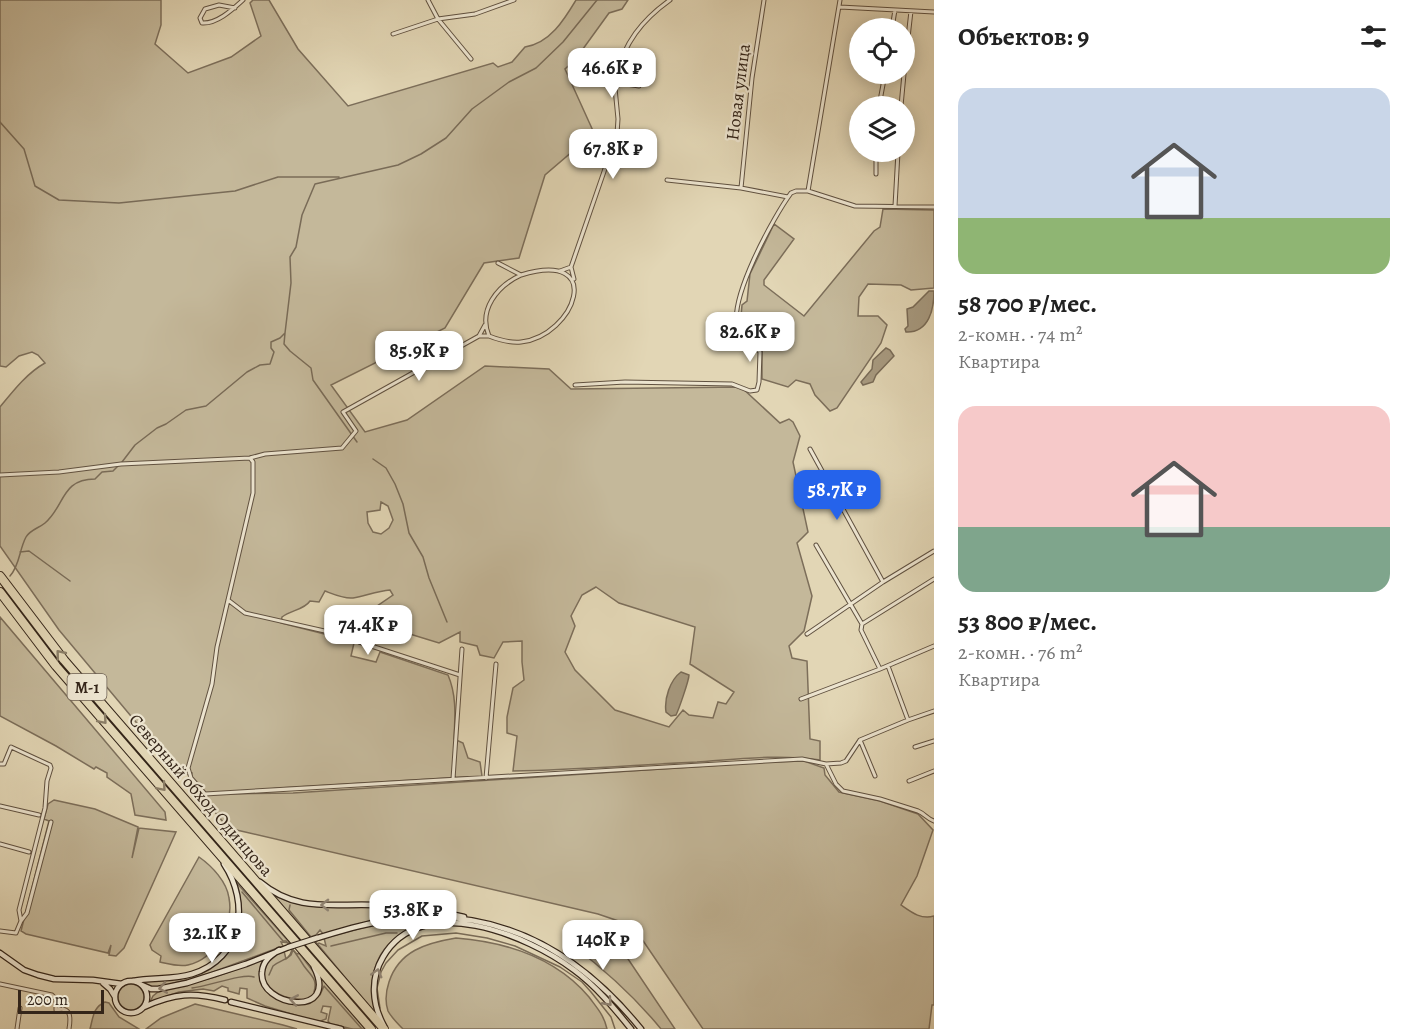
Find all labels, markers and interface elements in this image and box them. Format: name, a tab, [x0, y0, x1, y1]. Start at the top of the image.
map controls	[849, 18, 915, 162]
button: locate	[849, 18, 915, 84]
text: Объектов: 9	[958, 19, 1089, 54]
icon: filters	[1357, 20, 1390, 53]
street label: Новая улица	[720, 42, 756, 142]
pin: 46.6K ₽	[557, 48, 667, 99]
text: 46.6K ₽	[582, 54, 642, 81]
button: layers	[849, 96, 915, 162]
icon: home	[1120, 127, 1228, 235]
pin: 67.8K ₽	[558, 129, 668, 180]
text: 67.8K ₽	[583, 135, 643, 162]
text: 58 700 ₽/мес.	[958, 286, 1097, 321]
pin: 82.6K ₽	[695, 312, 805, 363]
text: 82.6K ₽	[720, 318, 780, 345]
text: 2-комн. · 74 m²	[958, 321, 1082, 348]
pin: 85.9K ₽	[364, 331, 474, 382]
text: 85.9K ₽	[389, 337, 449, 364]
text: Квартира	[958, 348, 1040, 375]
icon: home	[1120, 445, 1228, 553]
pin: 58.7K ₽	[782, 470, 892, 521]
text: 58.7K ₽	[808, 476, 866, 503]
text: 53 800 ₽/мес.	[958, 604, 1097, 639]
pin: 74.4K ₽	[313, 605, 423, 656]
text: 74.4K ₽	[338, 611, 398, 638]
text: 2-комн. · 76 m²	[958, 639, 1083, 666]
one-way arrow	[56, 650, 67, 661]
text: Квартира	[958, 666, 1040, 693]
road number: М-1	[68, 674, 106, 700]
street label: Северный обход Одинцова	[124, 708, 279, 882]
one-way arrow	[96, 713, 107, 723]
one-way arrow	[154, 780, 165, 791]
pin: 53.8K ₽	[358, 890, 468, 941]
text: 53.8K ₽	[383, 896, 443, 923]
one-way arrow	[321, 899, 330, 911]
pin: 32.1K ₽	[157, 913, 267, 964]
text: 32.1K ₽	[183, 919, 241, 946]
pin: 140K ₽	[554, 920, 652, 971]
text: 140K ₽	[576, 926, 630, 953]
one-way arrow	[369, 968, 382, 978]
one-way arrow	[159, 981, 168, 993]
scale bar	[18, 987, 104, 1014]
text: 200 m	[27, 989, 68, 1011]
one-way arrow	[289, 995, 299, 1007]
one-way arrow	[601, 995, 612, 1006]

